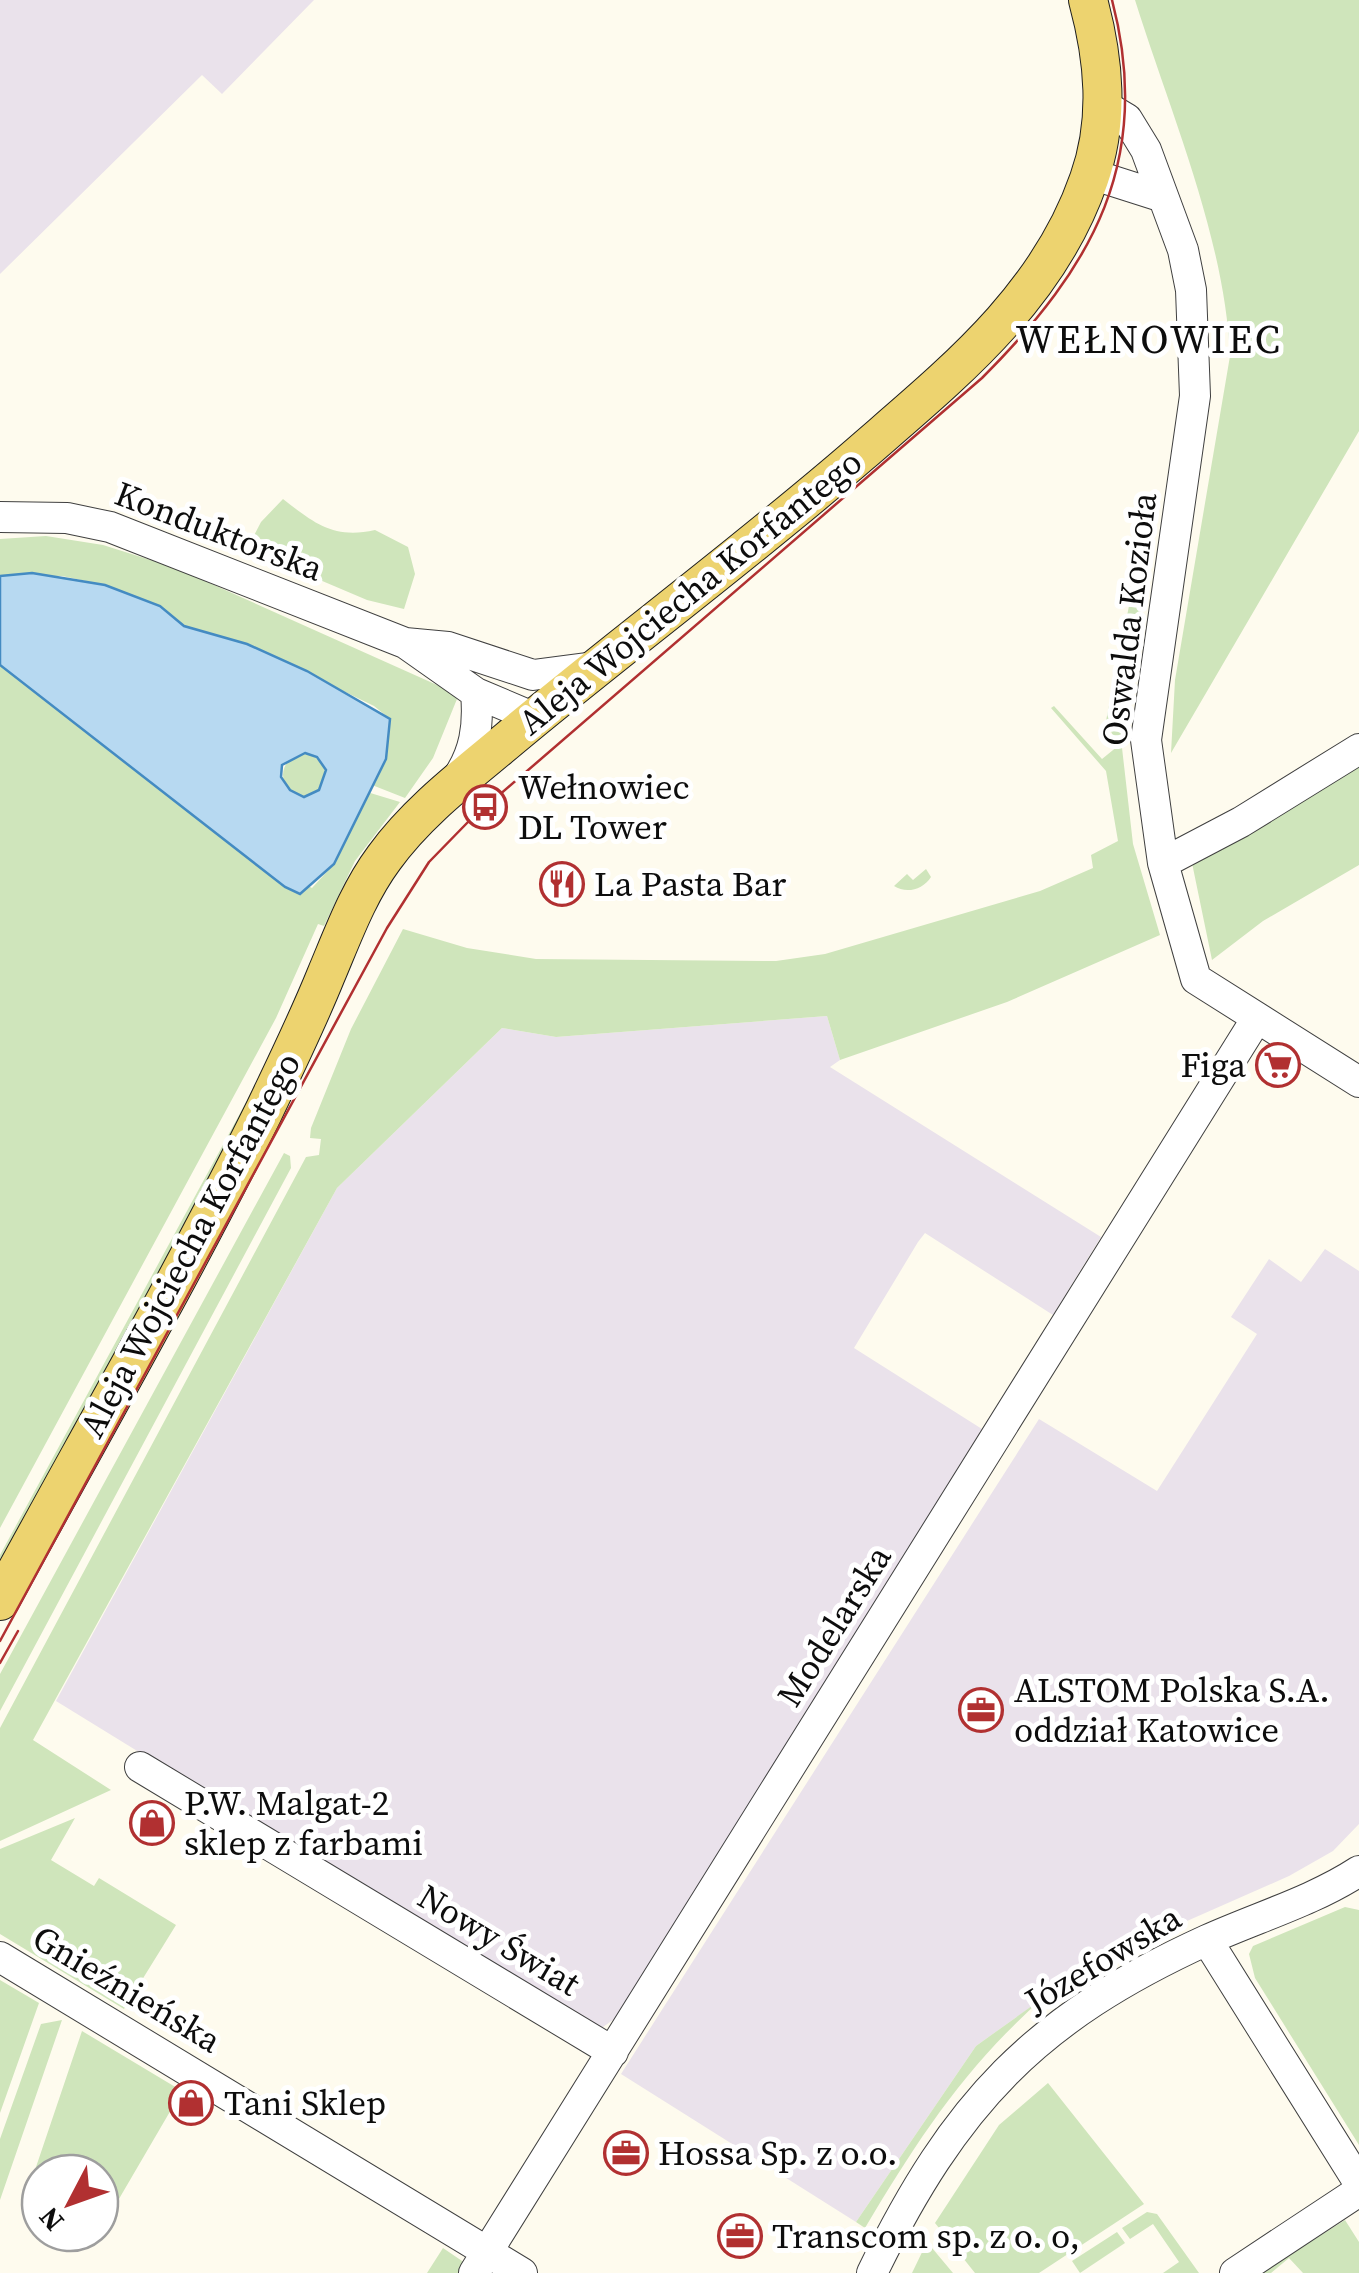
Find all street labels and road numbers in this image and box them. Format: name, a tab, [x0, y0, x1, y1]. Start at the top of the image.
street label: Aleja Wojciecha Korfantego	[508, 438, 872, 746]
street label: Konduktorska	[108, 469, 330, 593]
street label: Oswalda Kozioła	[1090, 489, 1168, 748]
street label: Aleja Wojciecha Korfantego	[68, 1044, 312, 1446]
street label: Modelarska	[766, 1536, 903, 1716]
street label: Nowy Świat	[409, 1873, 590, 2008]
street label: Józefowska	[1015, 1893, 1190, 2025]
street label: Gnieźnieńska	[24, 1914, 230, 2064]

